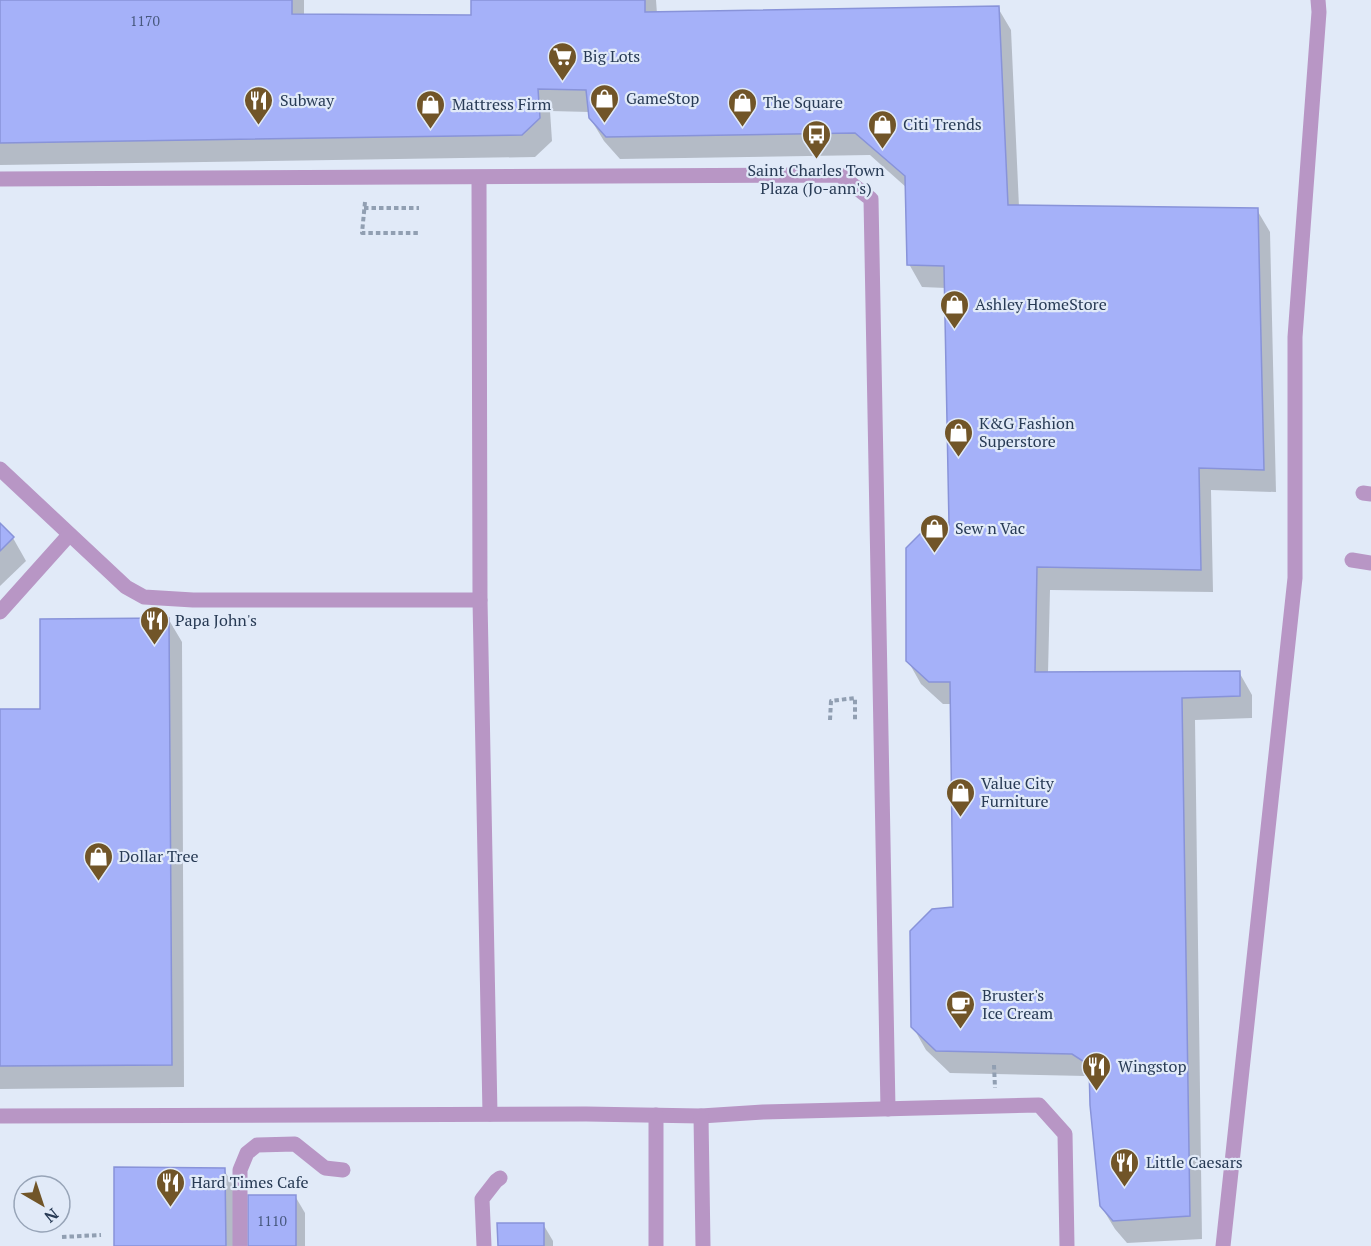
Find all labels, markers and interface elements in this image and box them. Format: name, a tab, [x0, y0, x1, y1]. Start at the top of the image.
house number: 1170	[130, 11, 160, 30]
supermarket icon: Big Lots	[546, 40, 578, 82]
place label: Big Lots	[583, 45, 640, 67]
shop icon: GameStop	[589, 82, 621, 124]
restaurant icon: Subway	[243, 84, 275, 126]
shop icon: The Square	[726, 86, 758, 128]
place label: GameStop	[626, 87, 699, 109]
shop icon: Mattress Firm	[415, 88, 447, 130]
place label: Subway	[280, 89, 335, 111]
place label: The Square	[763, 91, 843, 113]
place label: Mattress Firm	[452, 93, 551, 115]
shop icon: Citi Trends	[866, 108, 898, 150]
place label: Citi Trends	[903, 113, 982, 135]
bus stop icon: Saint Charles Town Plaza (Jo-ann's)	[800, 118, 832, 160]
place label: Saint Charles Town Plaza (Jo-ann's)	[747, 159, 885, 199]
shop icon: Ashley HomeStore	[938, 288, 970, 330]
place label: Ashley HomeStore	[975, 293, 1107, 315]
place label: K&G Fashion Superstore	[979, 412, 1075, 452]
shop icon: K&G Fashion Superstore	[942, 416, 974, 458]
shop icon: Sew n Vac	[918, 512, 950, 554]
place label: Sew n Vac	[955, 517, 1025, 539]
restaurant icon: Papa John's	[138, 604, 170, 646]
place label: Papa John's	[175, 609, 257, 631]
place label: Value City Furniture	[981, 772, 1055, 812]
shop icon: Value City Furniture	[944, 776, 976, 818]
shop icon: Dollar Tree	[82, 840, 114, 882]
place label: Dollar Tree	[119, 845, 199, 867]
place label: Bruster's Ice Cream	[982, 984, 1053, 1024]
cafe icon: Bruster's Ice Cream	[945, 988, 977, 1030]
restaurant icon: Wingstop	[1081, 1050, 1113, 1092]
place label: Wingstop	[1118, 1055, 1186, 1077]
restaurant icon: Little Caesars	[1109, 1146, 1141, 1188]
place label: Little Caesars	[1146, 1151, 1243, 1173]
restaurant icon: Hard Times Cafe	[154, 1166, 186, 1208]
place label: Hard Times Cafe	[191, 1171, 309, 1193]
north arrow	[12, 1174, 72, 1234]
text: N	[40, 1203, 63, 1228]
house number: 1110	[257, 1211, 287, 1230]

